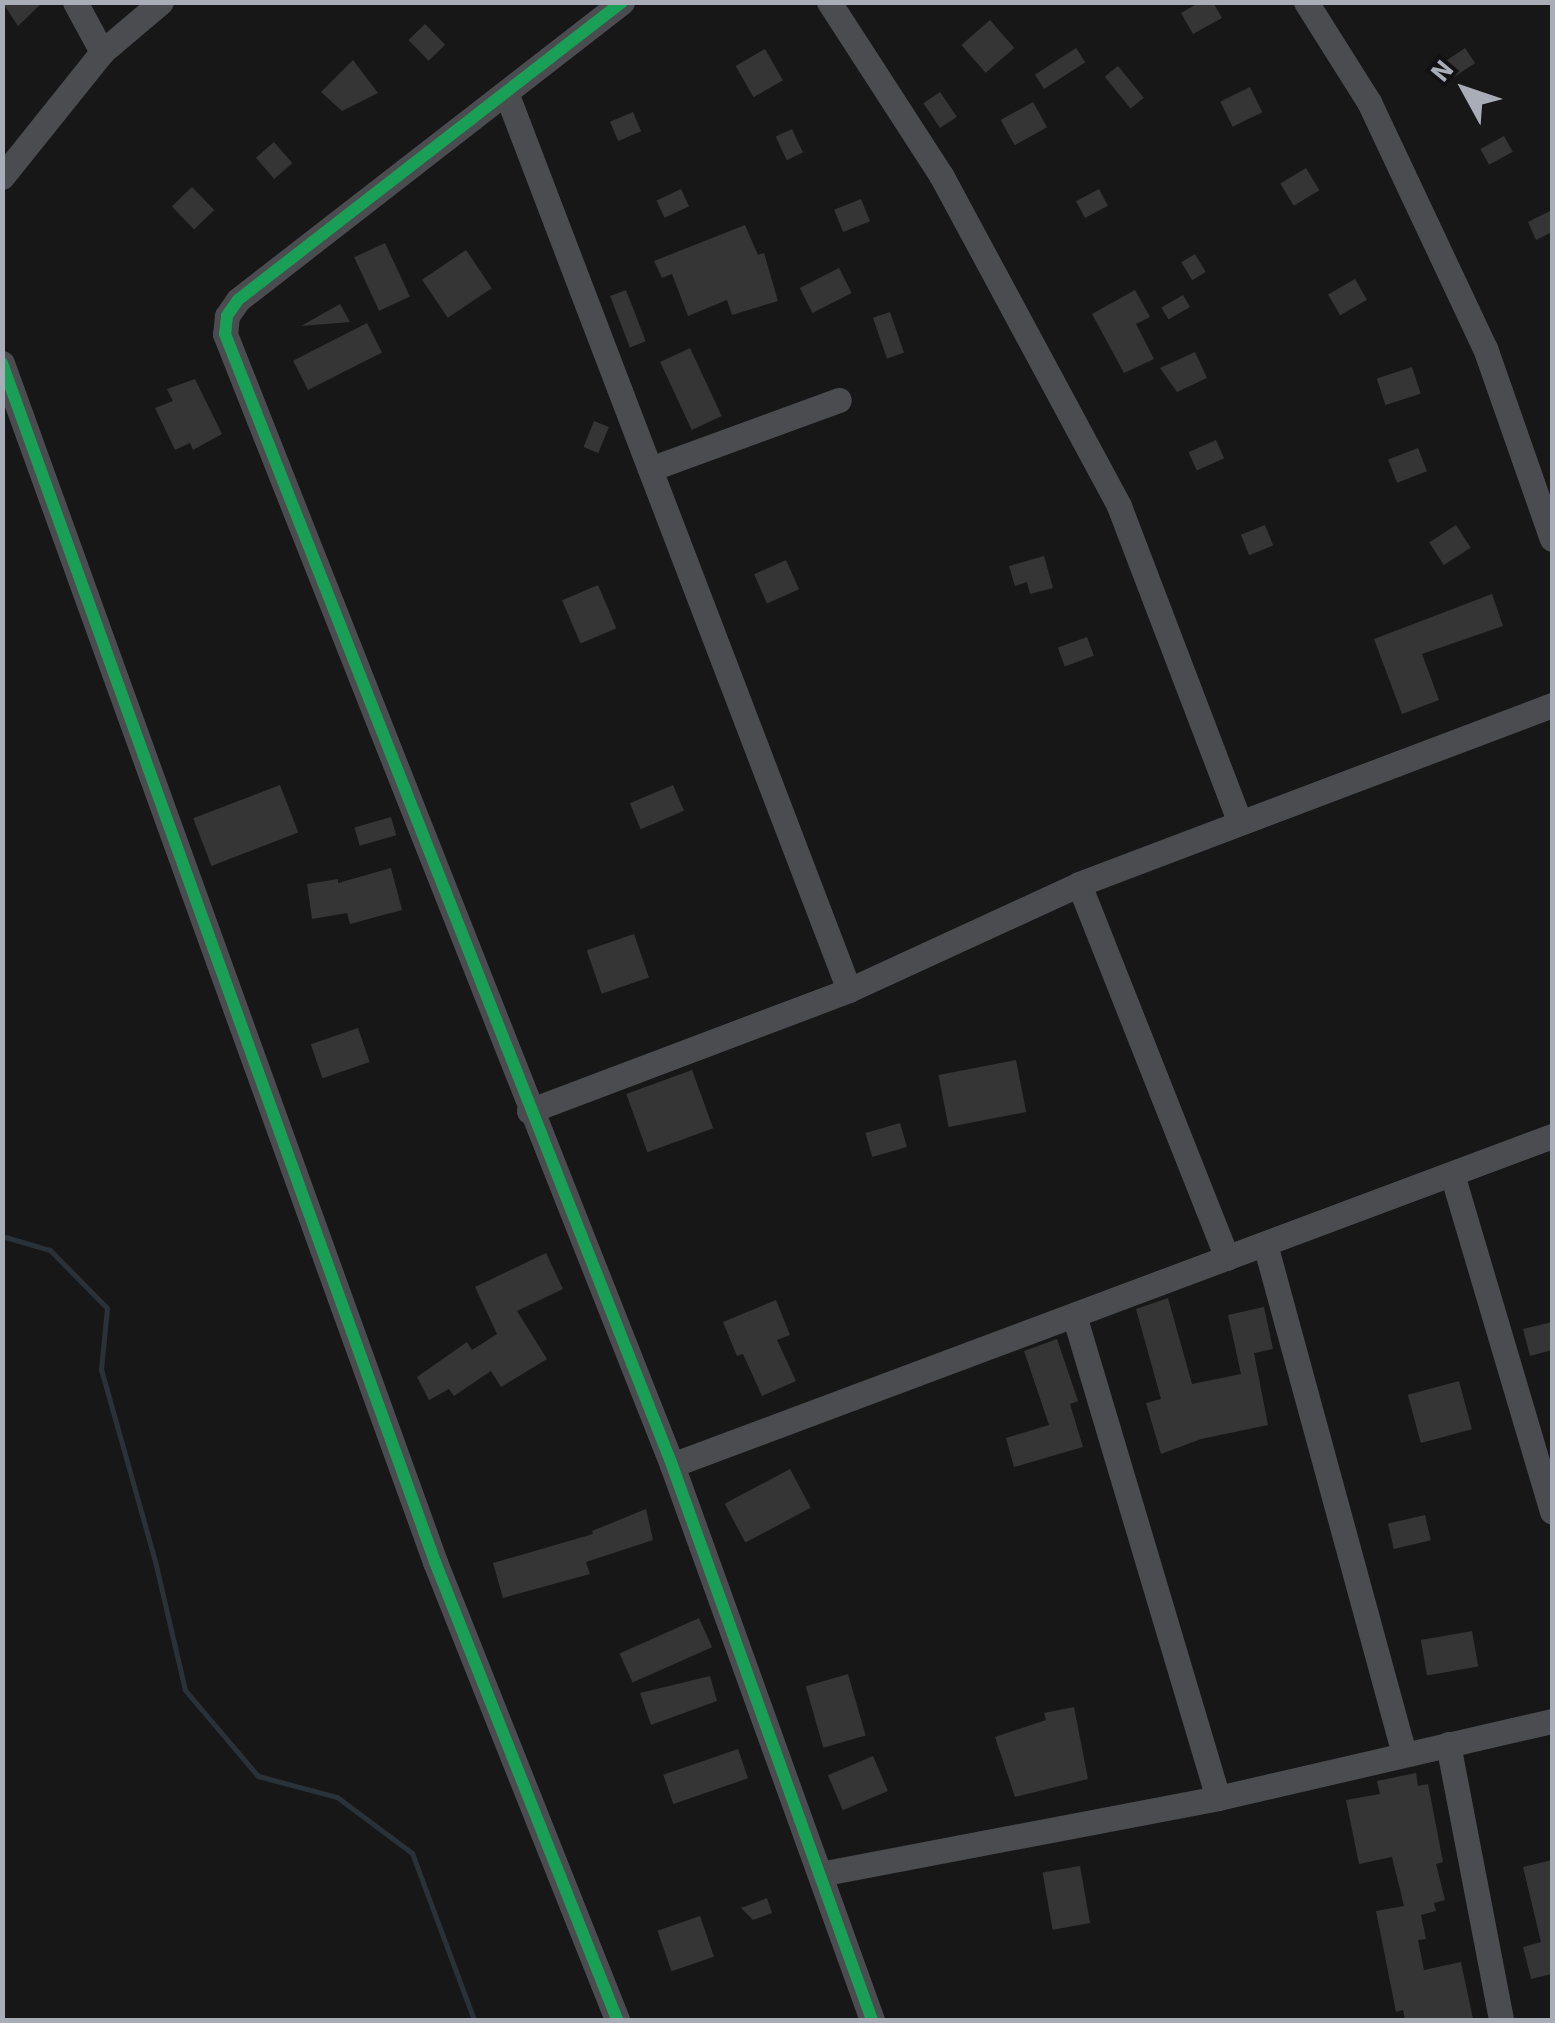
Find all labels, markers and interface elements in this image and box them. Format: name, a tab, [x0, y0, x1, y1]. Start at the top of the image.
north arrow	[1415, 40, 1515, 140]
text: N	[1421, 51, 1463, 91]

